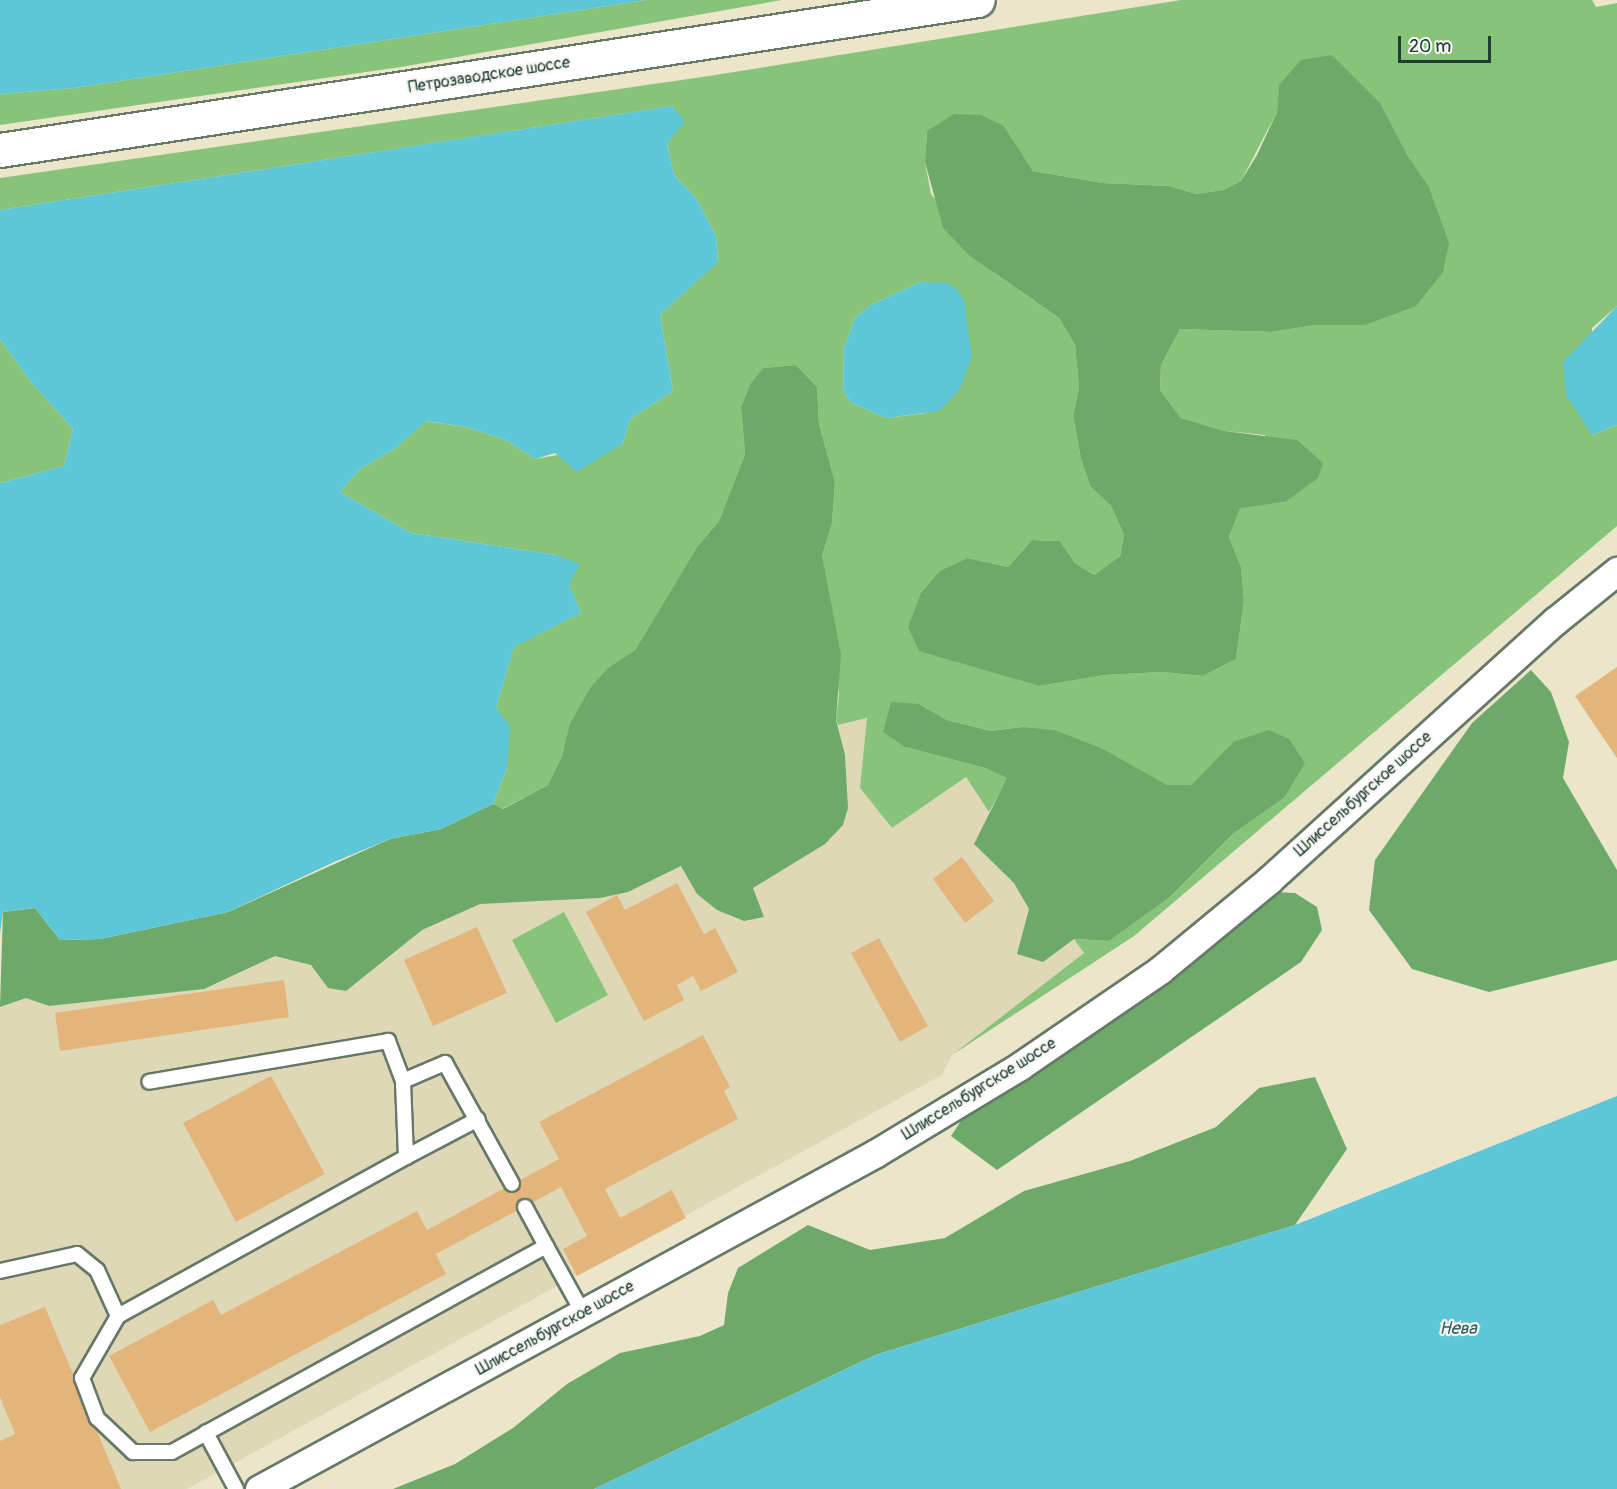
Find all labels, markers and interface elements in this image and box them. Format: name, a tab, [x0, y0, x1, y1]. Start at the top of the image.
scale bar	[1401, 24, 1494, 62]
text: 20 m	[1409, 35, 1451, 58]
street label: Петрозаводское шоссе	[407, 53, 571, 97]
street label: Шлиссельбургское шоссе	[1290, 727, 1436, 861]
street label: Шлиссельбургское шоссе	[898, 1034, 1060, 1144]
street label: Шлиссельбургское шоссе	[473, 1276, 637, 1380]
water label: Нева	[1439, 1318, 1477, 1340]

